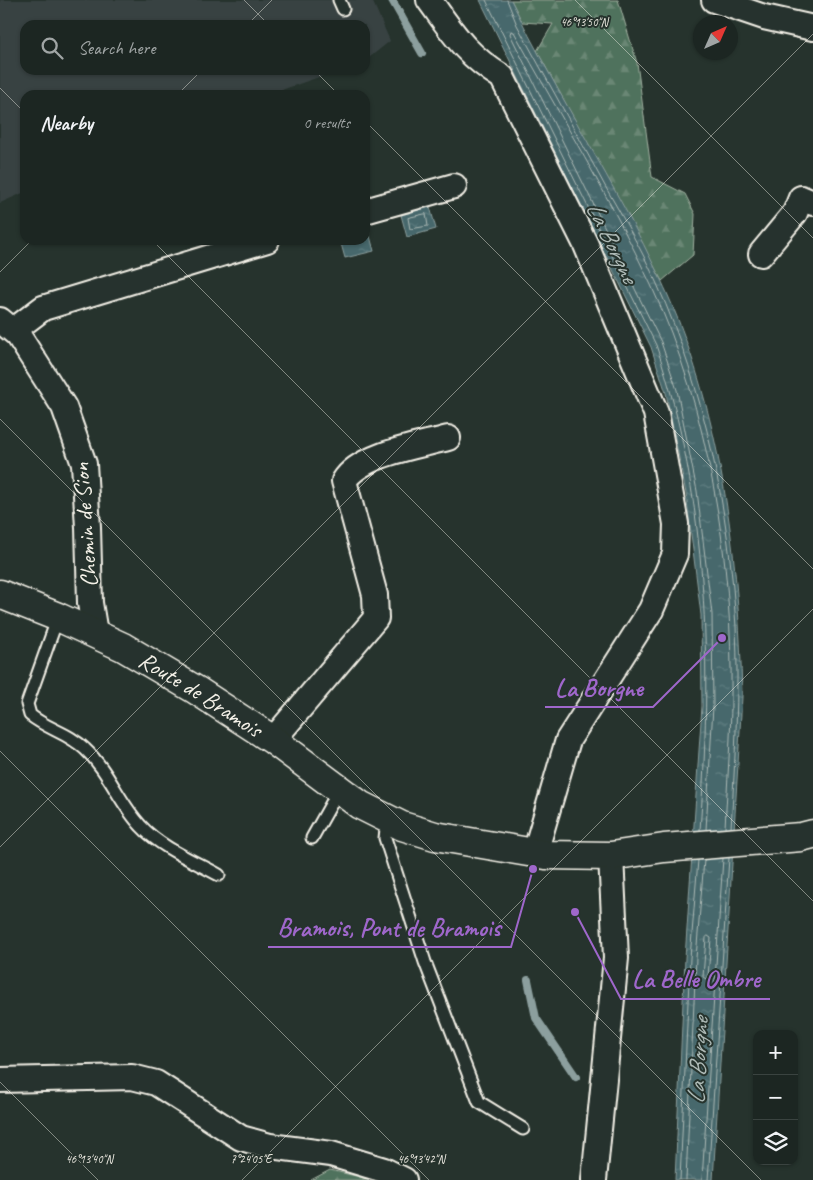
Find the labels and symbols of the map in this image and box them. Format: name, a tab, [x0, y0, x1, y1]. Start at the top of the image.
text: 46°13'50"N	[560, 14, 609, 30]
north arrow	[693, 15, 738, 60]
water label: La Borgne	[579, 196, 647, 291]
street label: Chemin de Sion	[66, 461, 104, 588]
street label: Route de Bramois	[133, 645, 270, 745]
callout: La Borgne	[545, 667, 653, 707]
text: La Borgne	[555, 672, 645, 704]
callout: Bramois, Pont de Bramois	[268, 907, 511, 947]
text: Bramois, Pont de Bramois	[278, 912, 503, 944]
callout: La Belle Ombre	[621, 959, 770, 999]
text: La Belle Ombre	[632, 963, 763, 995]
water label: La Borgne	[680, 1013, 716, 1105]
text: 46°13'40"N	[65, 1151, 114, 1167]
text: 7°24'05"E	[231, 1151, 273, 1167]
text: 46°13'42"N	[397, 1151, 446, 1167]

